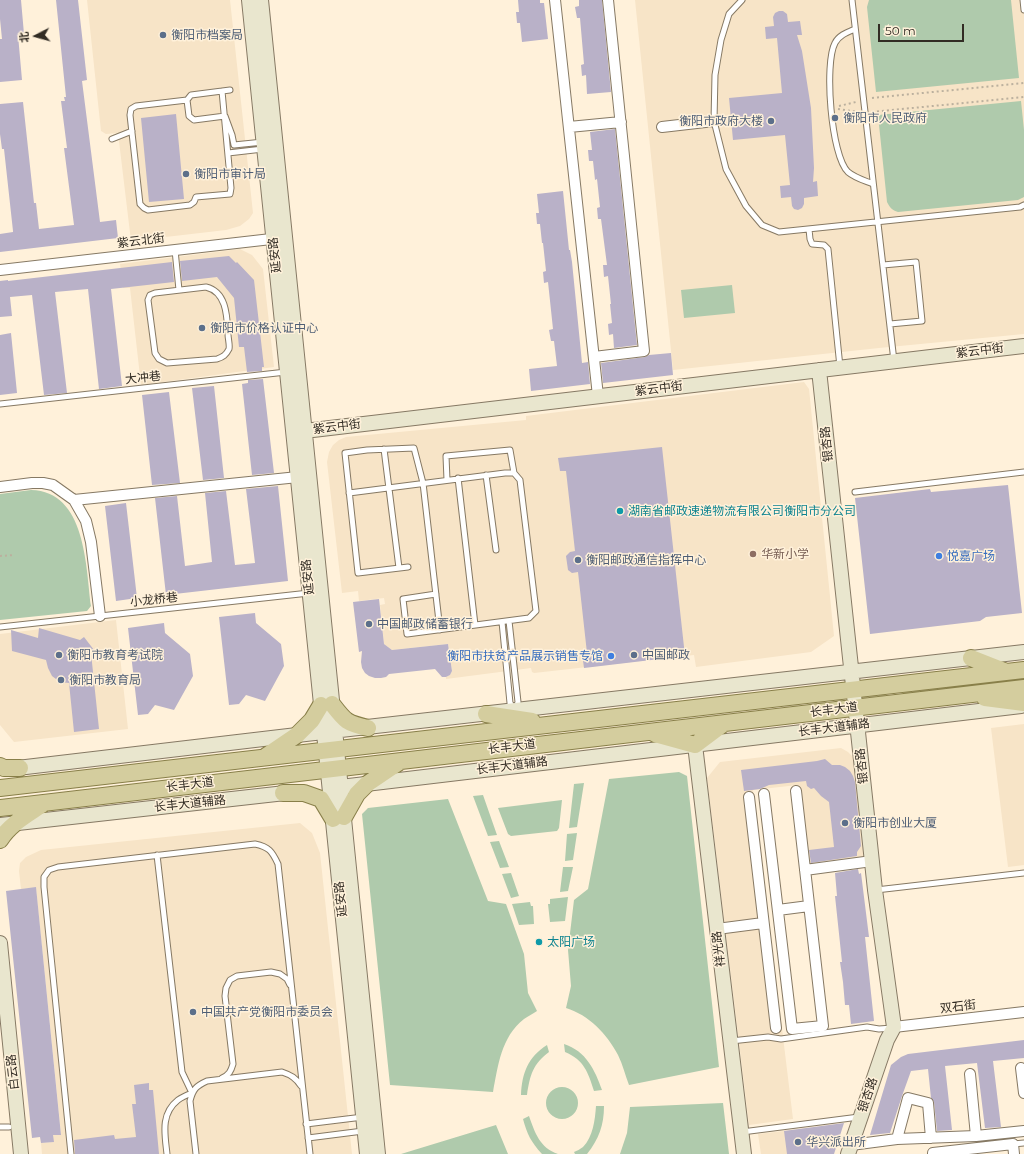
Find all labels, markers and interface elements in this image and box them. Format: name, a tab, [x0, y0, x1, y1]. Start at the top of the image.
north arrow	[16, 16, 56, 56]
scale bar	[880, 16, 966, 42]
text: 50 m	[885, 23, 916, 38]
place label: 衡阳市档案局	[171, 28, 243, 42]
marker: 衡阳市档案局	[158, 30, 168, 40]
text: 北	[17, 31, 32, 43]
place label: 衡阳市人民政府	[843, 111, 927, 125]
marker: 衡阳市人民政府	[830, 113, 840, 123]
place label: 衡阳市政府大楼	[679, 114, 763, 128]
marker: 衡阳市政府大楼	[766, 116, 776, 126]
place label: 衡阳市审计局	[194, 167, 266, 181]
marker: 衡阳市审计局	[181, 169, 191, 179]
street label: 紫云北街	[116, 231, 166, 251]
street label: 延安路	[266, 236, 284, 274]
place label: 衡阳市价格认证中心	[210, 321, 318, 335]
marker: 衡阳市价格认证中心	[197, 323, 207, 333]
street label: 紫云中街	[955, 341, 1005, 361]
street label: 大冲巷	[124, 369, 162, 387]
street label: 紫云中街	[634, 379, 684, 399]
street label: 紫云中街	[312, 417, 362, 437]
street label: 银杏路	[818, 425, 836, 463]
place label: 湖南省邮政速递物流有限公司衡阳市分公司	[628, 504, 856, 518]
marker: 湖南省邮政速递物流有限公司衡阳市分公司	[615, 506, 625, 516]
place label: 华新小学	[761, 547, 809, 561]
marker: 华新小学	[748, 549, 758, 559]
place label: 悦嘉广场	[947, 549, 995, 563]
marker: 悦嘉广场	[934, 551, 944, 561]
place label: 衡阳邮政通信指挥中心	[586, 553, 706, 567]
marker: 衡阳邮政通信指挥中心	[573, 555, 583, 565]
street label: 延安路	[299, 558, 317, 596]
street label: 小龙桥巷	[129, 590, 179, 610]
place label: 中国邮政储蓄银行	[377, 617, 473, 631]
marker: 中国邮政储蓄银行	[364, 619, 374, 629]
place label: 衡阳市教育考试院	[67, 648, 163, 662]
place label: 中国邮政	[642, 648, 690, 662]
place label: 衡阳市扶贫产品展示销售专馆	[447, 649, 603, 663]
marker: 衡阳市教育考试院	[54, 650, 64, 660]
marker: 中国邮政	[629, 650, 639, 660]
marker: 衡阳市扶贫产品展示销售专馆	[606, 651, 616, 661]
place label: 衡阳市教育局	[69, 673, 141, 687]
marker: 衡阳市教育局	[56, 675, 66, 685]
street label: 长丰大道	[809, 700, 859, 720]
street label: 长丰大道辅路	[797, 716, 871, 740]
street label: 长丰大道	[487, 737, 537, 757]
street label: 银杏路	[853, 747, 871, 785]
street label: 长丰大道辅路	[475, 754, 549, 778]
street label: 长丰大道	[165, 775, 215, 795]
street label: 长丰大道辅路	[153, 793, 227, 815]
place label: 衡阳市创业大厦	[853, 816, 937, 830]
marker: 衡阳市创业大厦	[840, 818, 850, 828]
street label: 延安路	[332, 880, 350, 918]
street label: 祥光路	[710, 930, 728, 968]
place label: 太阳广场	[547, 935, 595, 949]
marker: 太阳广场	[534, 937, 544, 947]
street label: 双石街	[939, 998, 977, 1016]
place label: 中国共产党衡阳市委员会	[201, 1005, 333, 1019]
marker: 中国共产党衡阳市委员会	[188, 1007, 198, 1017]
street label: 白云路	[4, 1053, 22, 1091]
street label: 银杏路	[855, 1076, 881, 1114]
place label: 华兴派出所	[806, 1135, 866, 1149]
marker: 华兴派出所	[793, 1137, 803, 1147]

